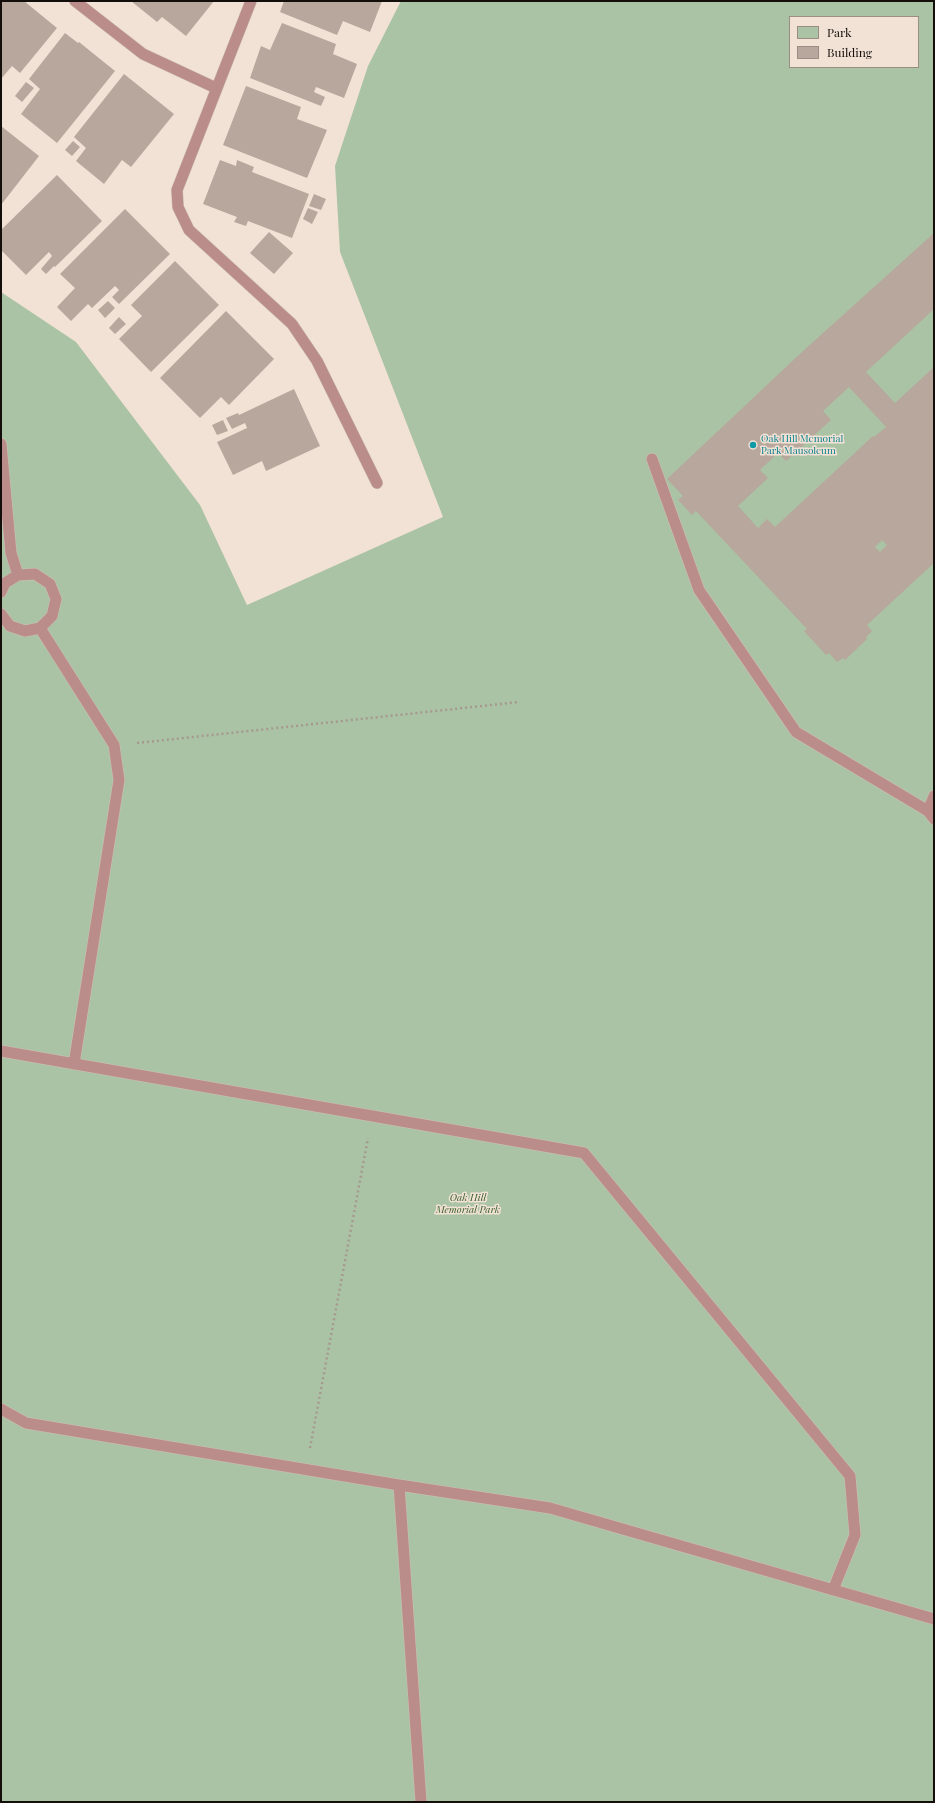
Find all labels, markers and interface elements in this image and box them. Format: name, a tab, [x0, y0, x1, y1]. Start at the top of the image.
legend	[789, 16, 919, 68]
text: Park	[827, 24, 852, 40]
text: Building	[827, 44, 872, 60]
place label: Oak Hill Memorial Park Mausoleum	[761, 433, 843, 456]
marker: Oak Hill Memorial Park Mausoleum	[748, 440, 758, 450]
park label: Oak Hill Memorial Park	[436, 1192, 500, 1216]

